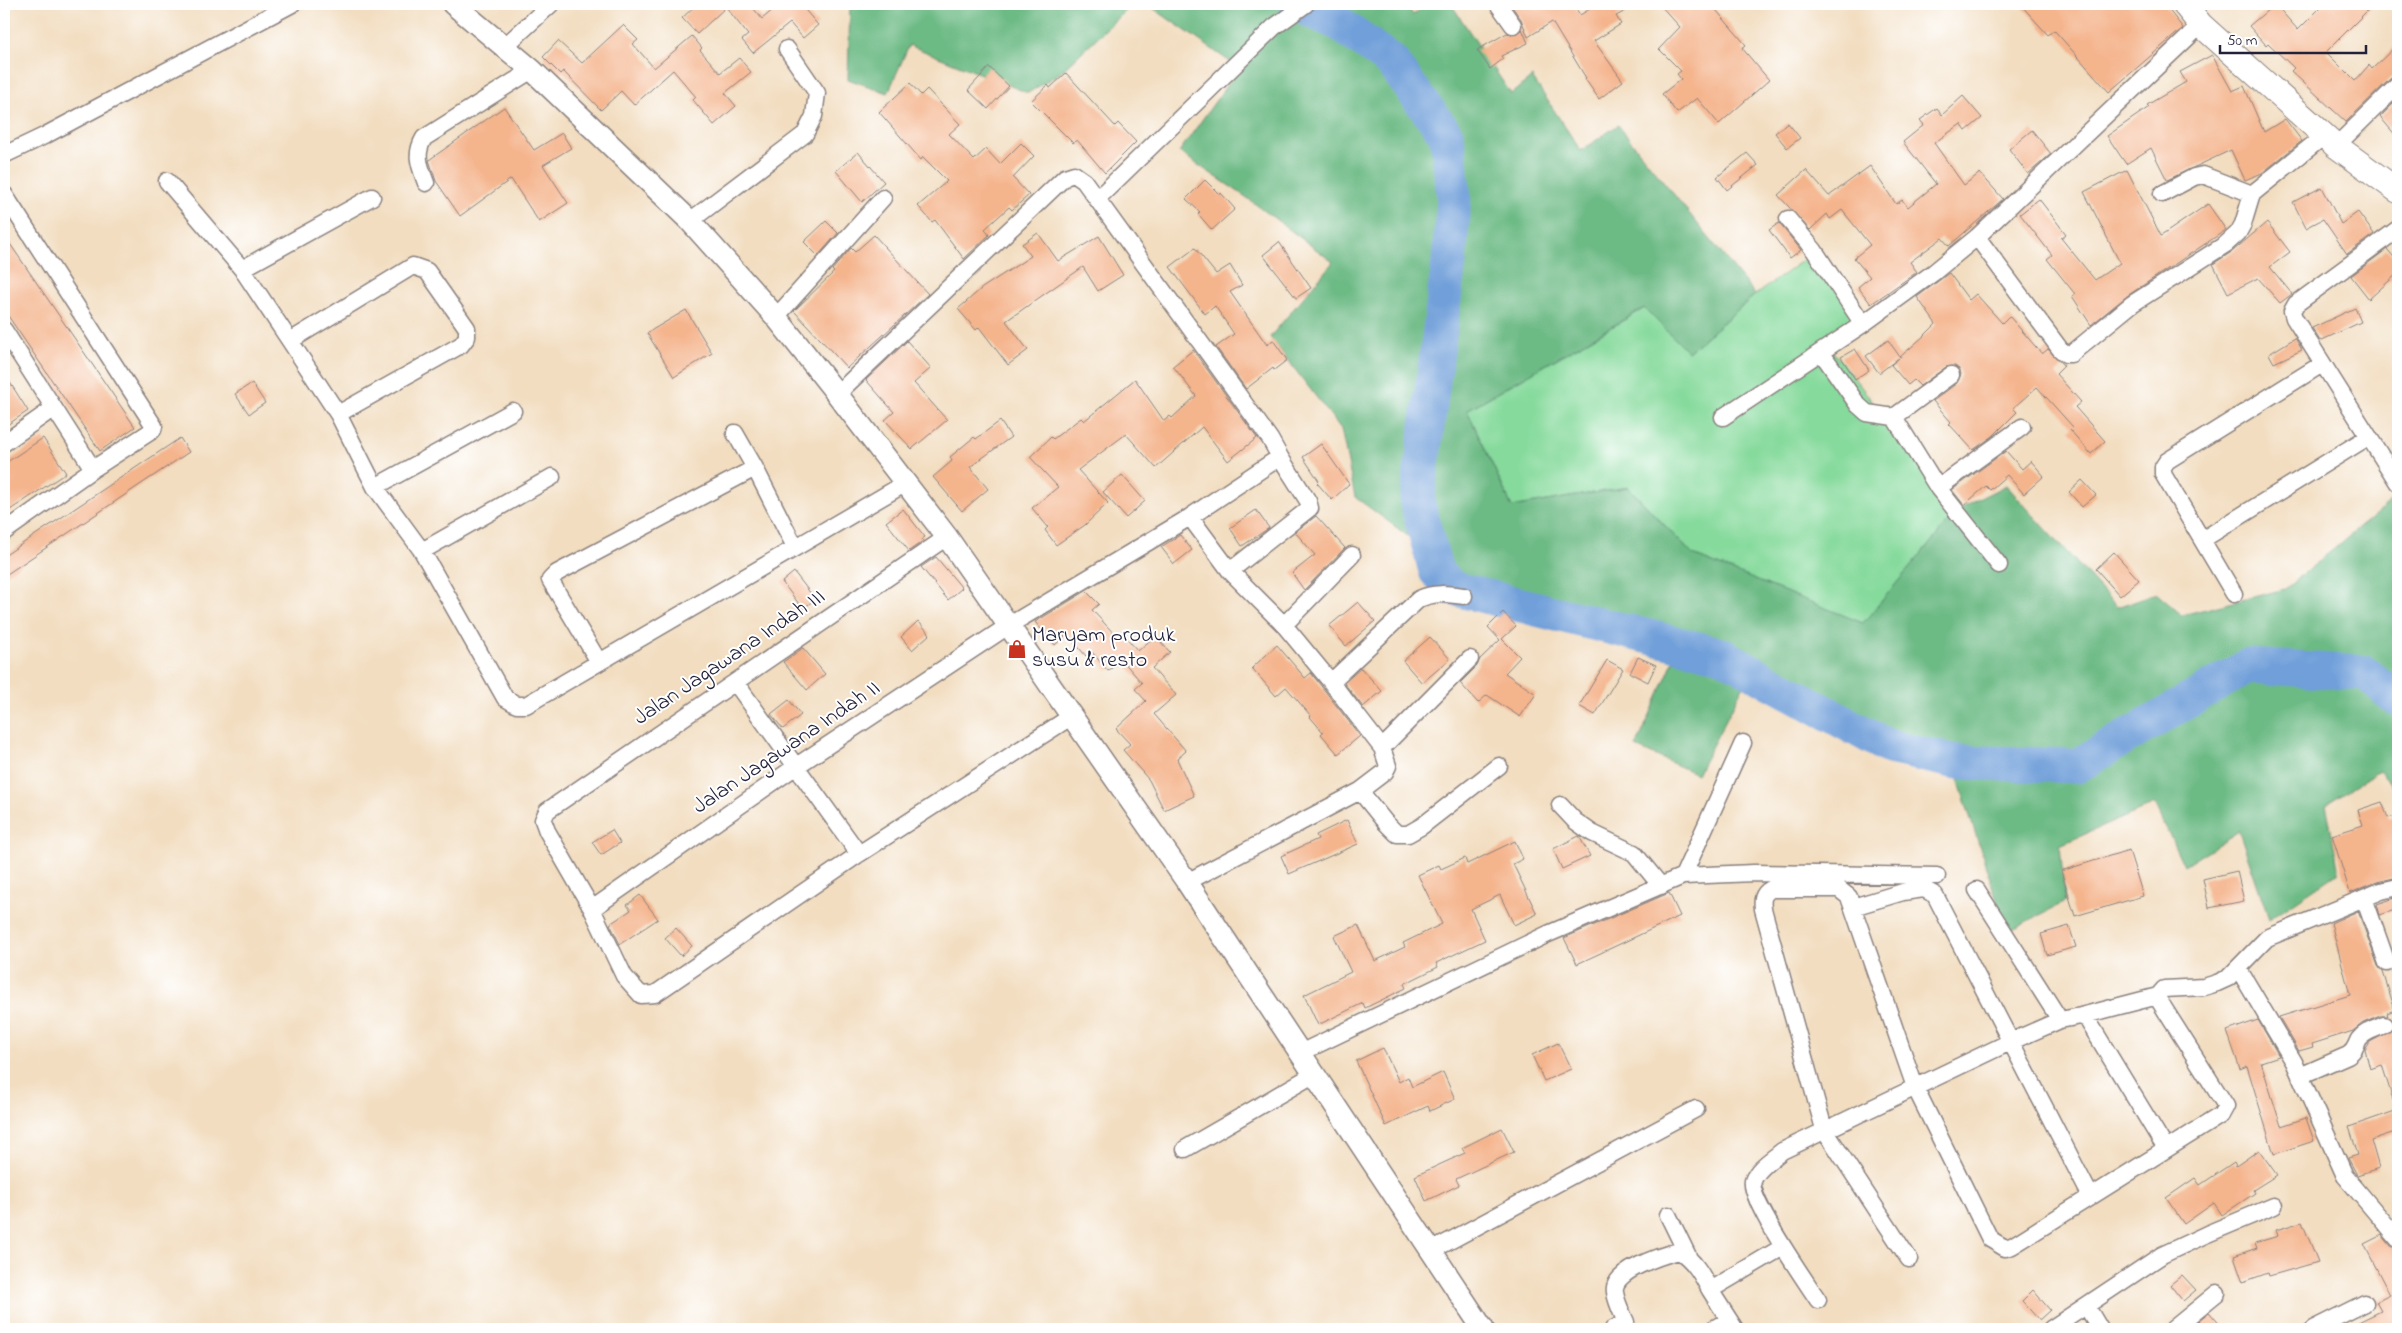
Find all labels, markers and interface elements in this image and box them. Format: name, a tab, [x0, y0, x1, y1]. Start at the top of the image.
scale bar	[2220, 22, 2366, 54]
text: 50 m	[2227, 30, 2258, 52]
street label: Jalan Jagawana Indah III	[628, 582, 833, 735]
place label: Maryam produk susu & resto	[1032, 620, 1176, 677]
shop icon: Maryam produk susu & resto	[1006, 638, 1028, 660]
street label: Jalan Jagawana Indah II	[687, 673, 888, 824]

